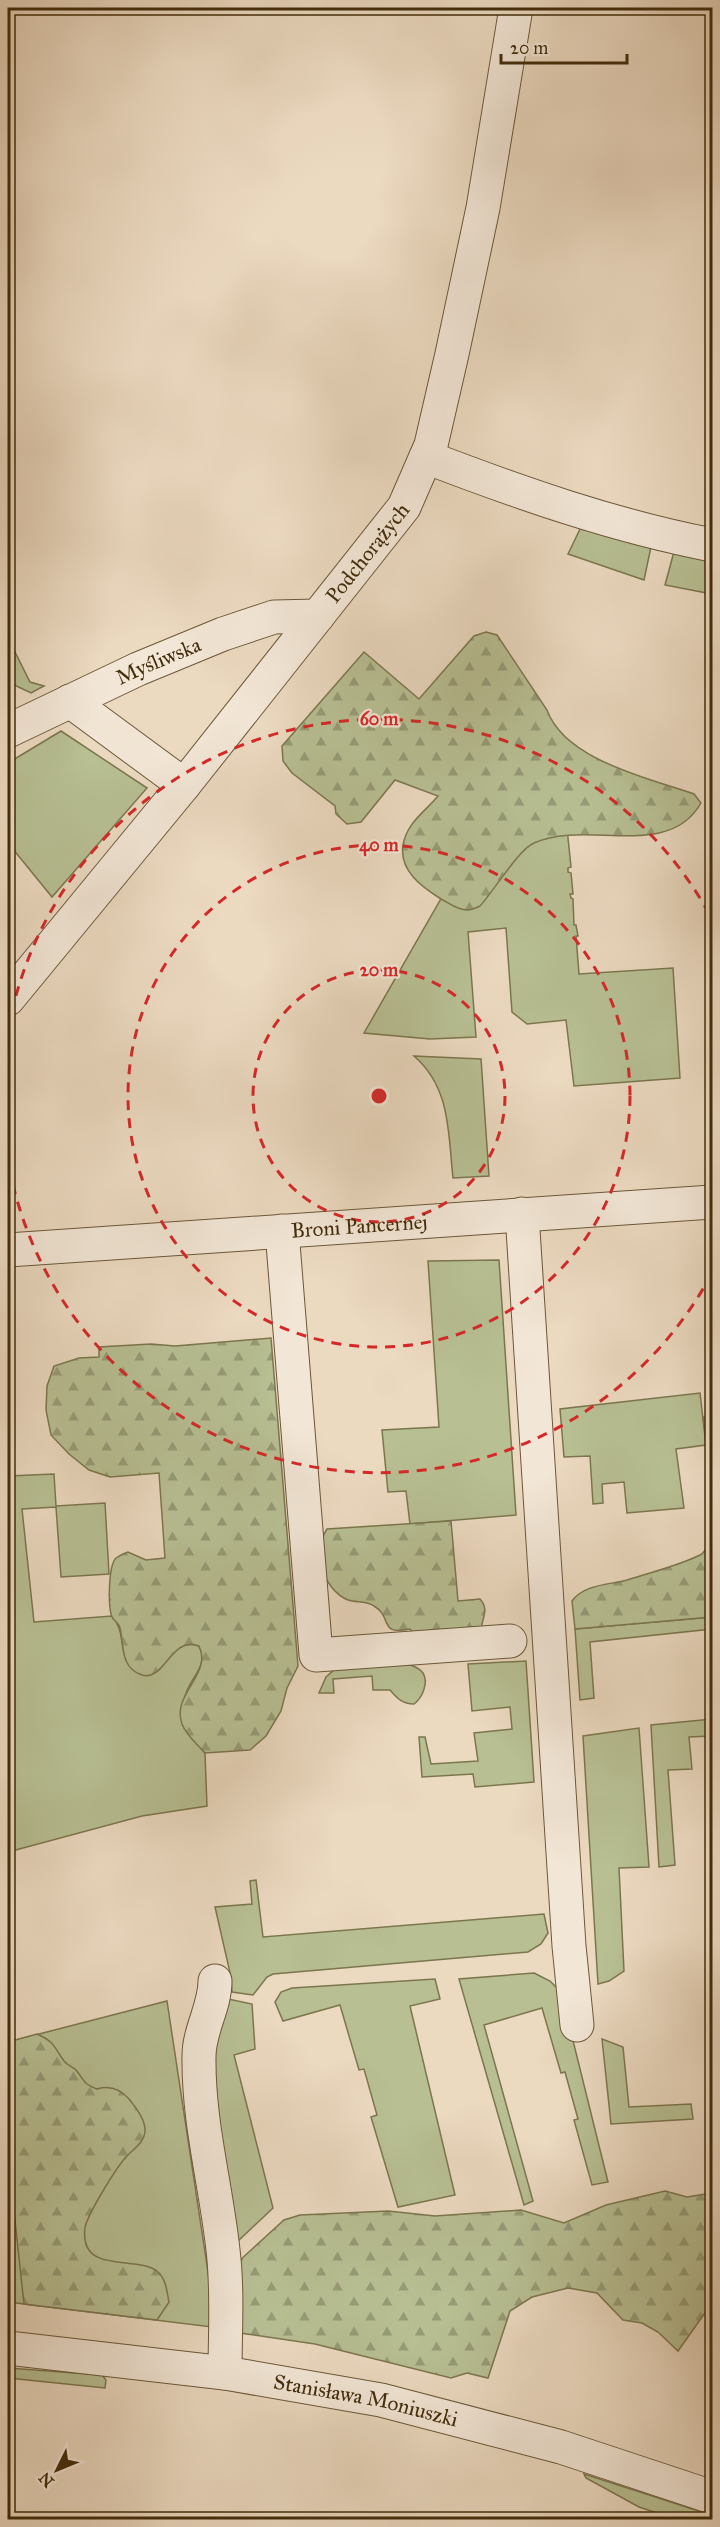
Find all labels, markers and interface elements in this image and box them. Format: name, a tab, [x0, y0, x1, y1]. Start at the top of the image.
scale bar	[501, 27, 627, 65]
text: 20 m	[510, 37, 548, 59]
street label: Podchorążych	[320, 497, 415, 608]
street label: Myśliwska	[112, 631, 205, 691]
text: 60 m	[360, 708, 399, 730]
text: 40 m	[359, 834, 400, 857]
text: 20 m	[360, 959, 399, 981]
centre of rings	[369, 1086, 389, 1106]
street label: Broni Pancernej	[290, 1208, 428, 1244]
street label: Stanisława Moniuszki	[272, 2369, 461, 2433]
north arrow	[27, 2440, 87, 2500]
text: N	[35, 2468, 58, 2491]

